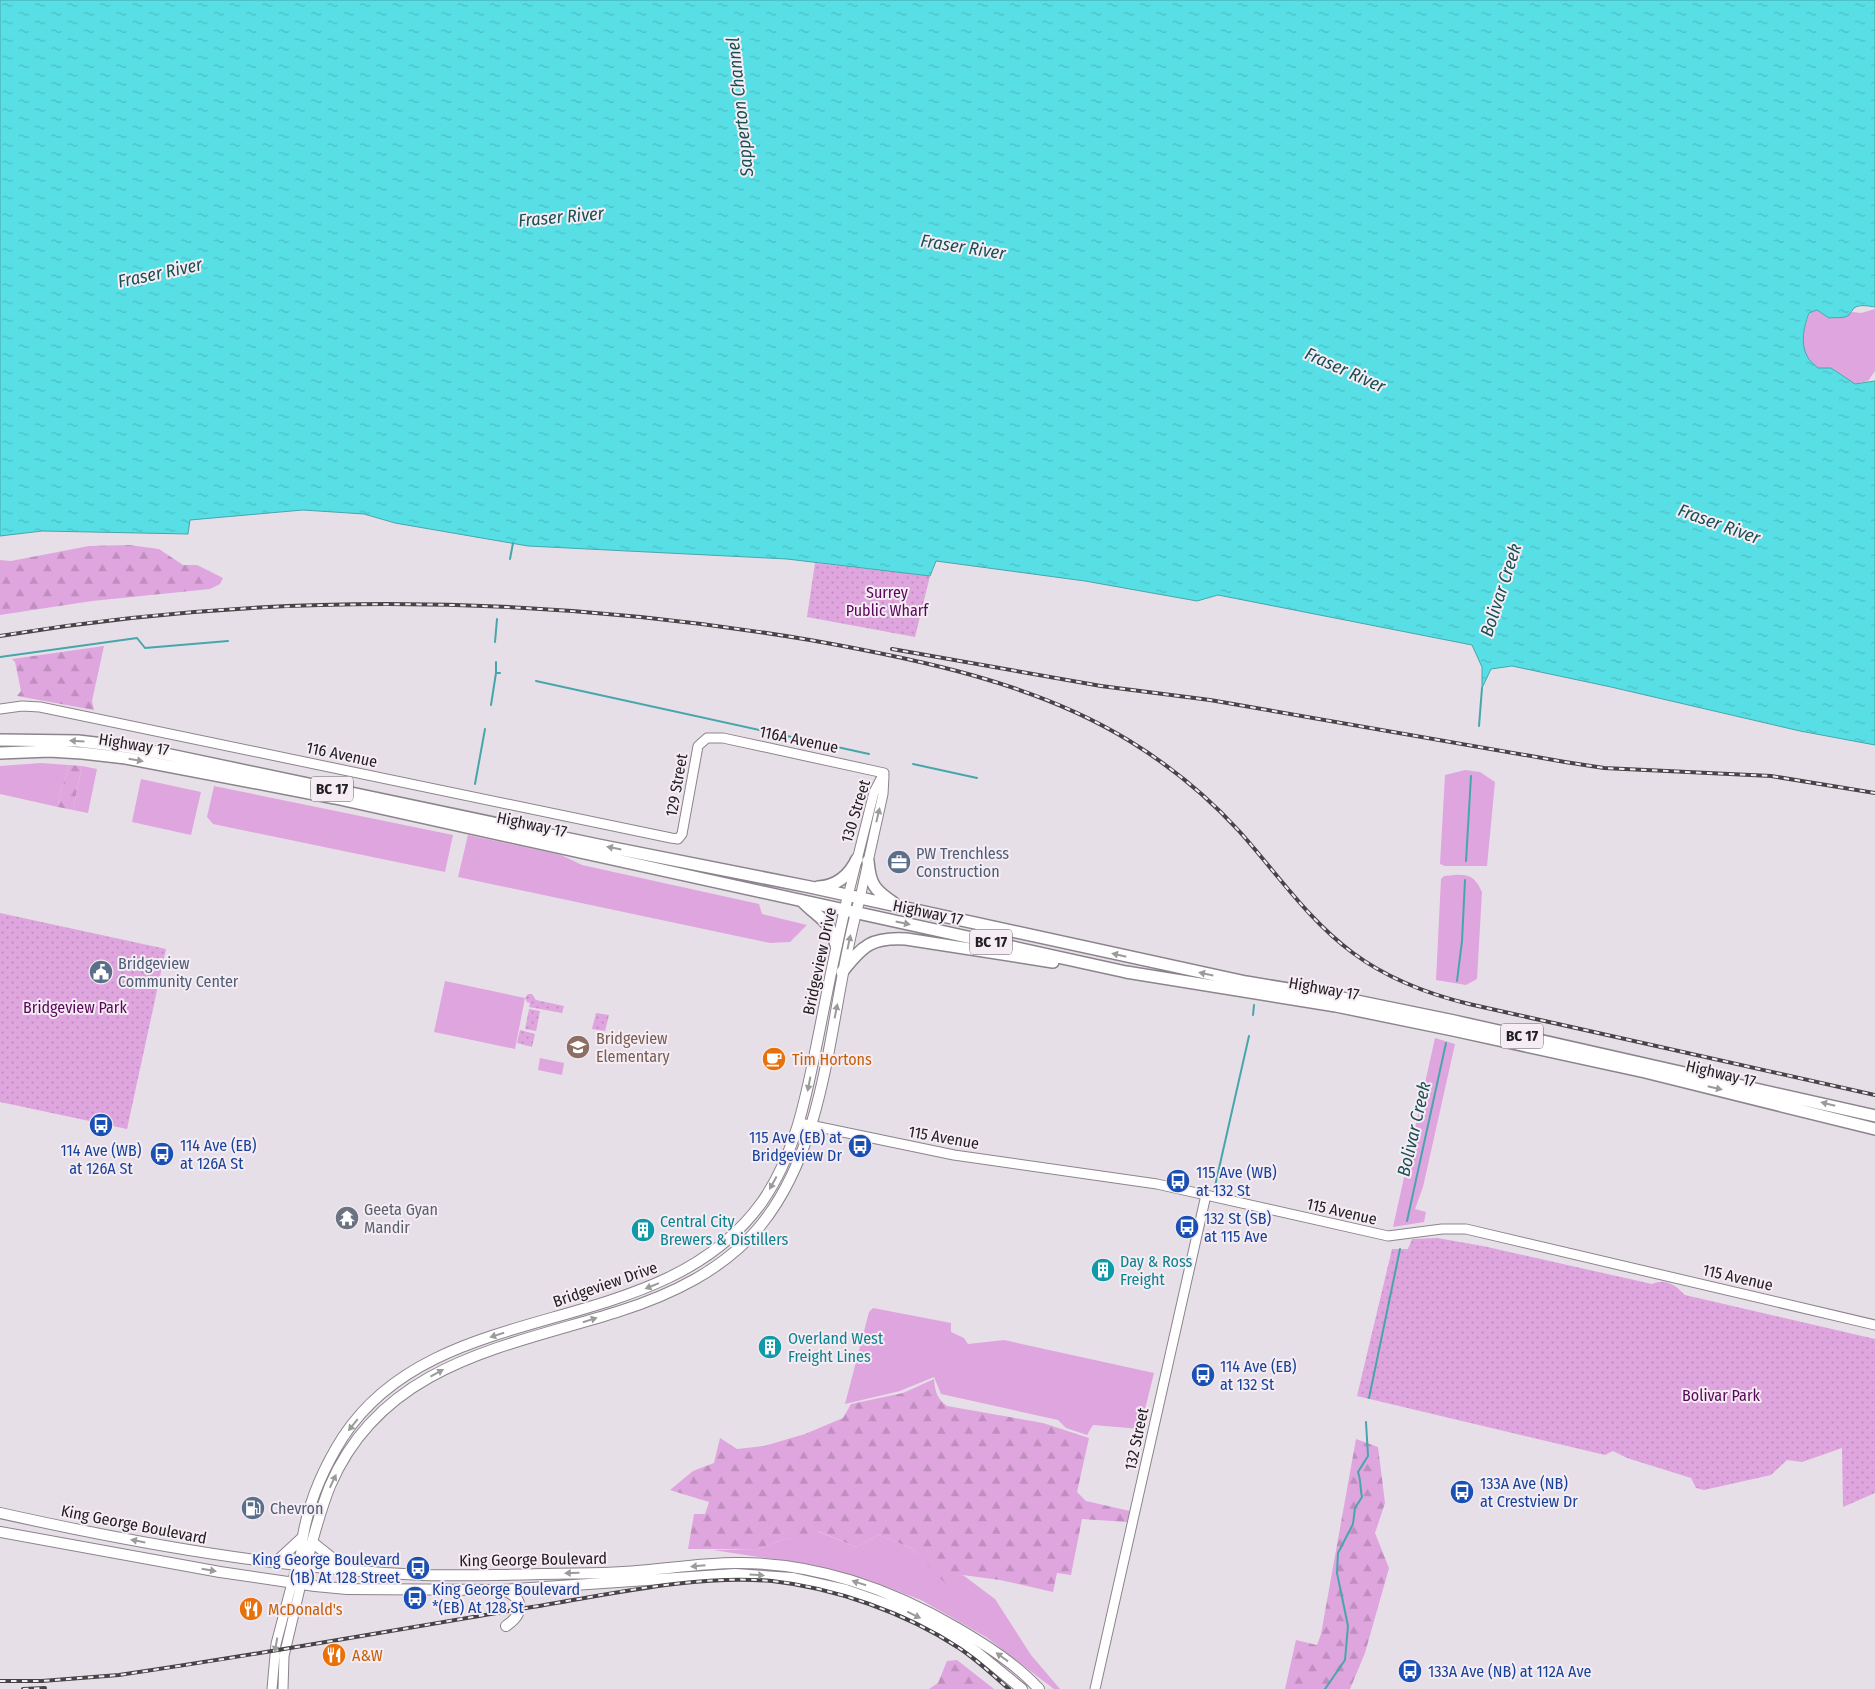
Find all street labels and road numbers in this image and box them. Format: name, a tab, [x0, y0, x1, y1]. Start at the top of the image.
street label: 116A Avenue	[758, 722, 840, 757]
street label: Highway 17	[97, 730, 171, 760]
street label: 116 Avenue	[305, 738, 379, 771]
street label: 129 Street	[662, 751, 692, 818]
road number: BC 17	[311, 776, 353, 802]
street label: 130 Street	[837, 777, 874, 845]
street label: Highway 17	[495, 808, 569, 841]
street label: Highway 17	[891, 896, 965, 929]
street label: Bridgeview Drive	[799, 906, 840, 1016]
road number: BC 17	[970, 930, 1012, 954]
street label: Highway 17	[1287, 973, 1361, 1004]
road number: BC 17	[1501, 1024, 1543, 1048]
street label: Highway 17	[1684, 1056, 1758, 1091]
street label: 115 Avenue	[907, 1122, 981, 1153]
street label: 115 Avenue	[1305, 1194, 1379, 1229]
street label: Bridgeview Drive	[550, 1258, 660, 1311]
street label: 115 Avenue	[1701, 1260, 1775, 1295]
street label: 132 Street	[1121, 1405, 1153, 1472]
street label: King George Boulevard	[59, 1501, 208, 1548]
street label: King George Boulevard	[459, 1549, 607, 1570]

